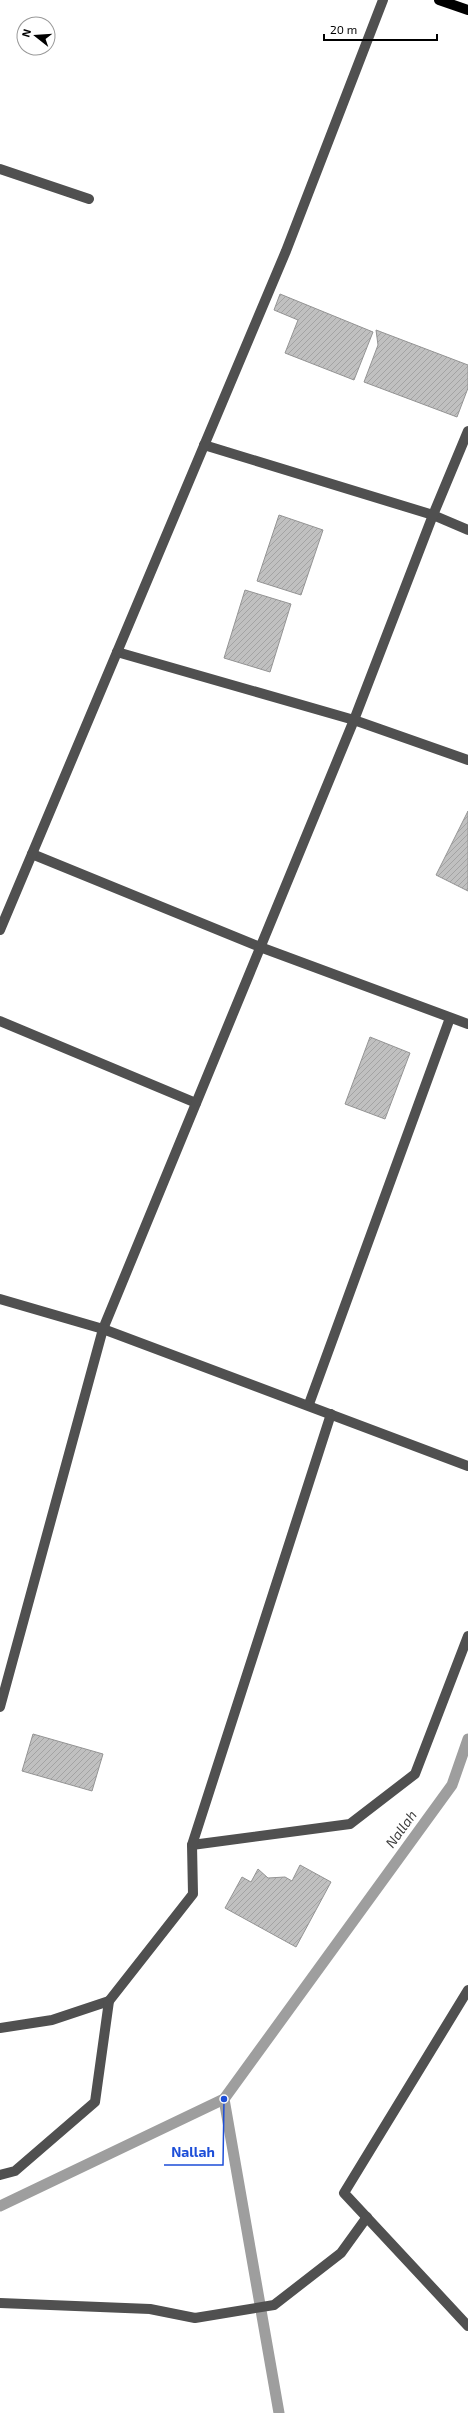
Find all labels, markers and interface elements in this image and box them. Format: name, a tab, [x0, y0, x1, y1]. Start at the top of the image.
north arrow	[16, 16, 56, 56]
scale bar	[324, 16, 437, 42]
text: 20 m	[330, 22, 357, 36]
text: N	[19, 27, 33, 39]
water label: Nallah	[381, 1807, 420, 1851]
callout: Nallah	[164, 2139, 223, 2165]
text: Nallah	[171, 2143, 215, 2160]

